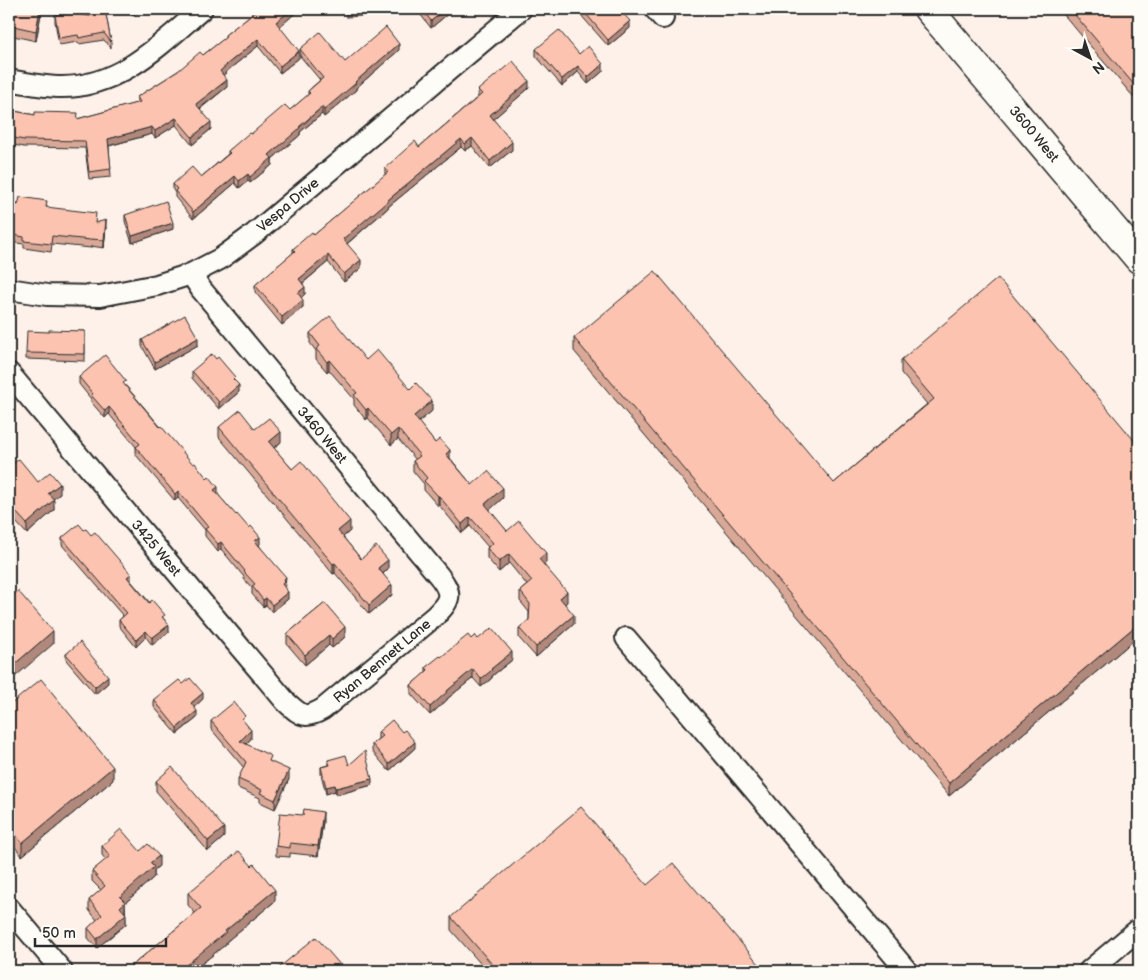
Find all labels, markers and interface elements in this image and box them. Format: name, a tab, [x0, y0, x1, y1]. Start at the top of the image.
north arrow	[1066, 32, 1116, 82]
text: N	[1089, 58, 1108, 77]
street label: 3600 West	[1006, 102, 1063, 166]
street label: Vespa Drive	[254, 174, 322, 236]
street label: 3460 West	[293, 403, 351, 467]
street label: 3425 West	[128, 516, 185, 580]
street label: Ryan Bennett Lane	[330, 615, 434, 707]
scale bar	[35, 915, 166, 947]
text: 50 m	[42, 924, 76, 943]

